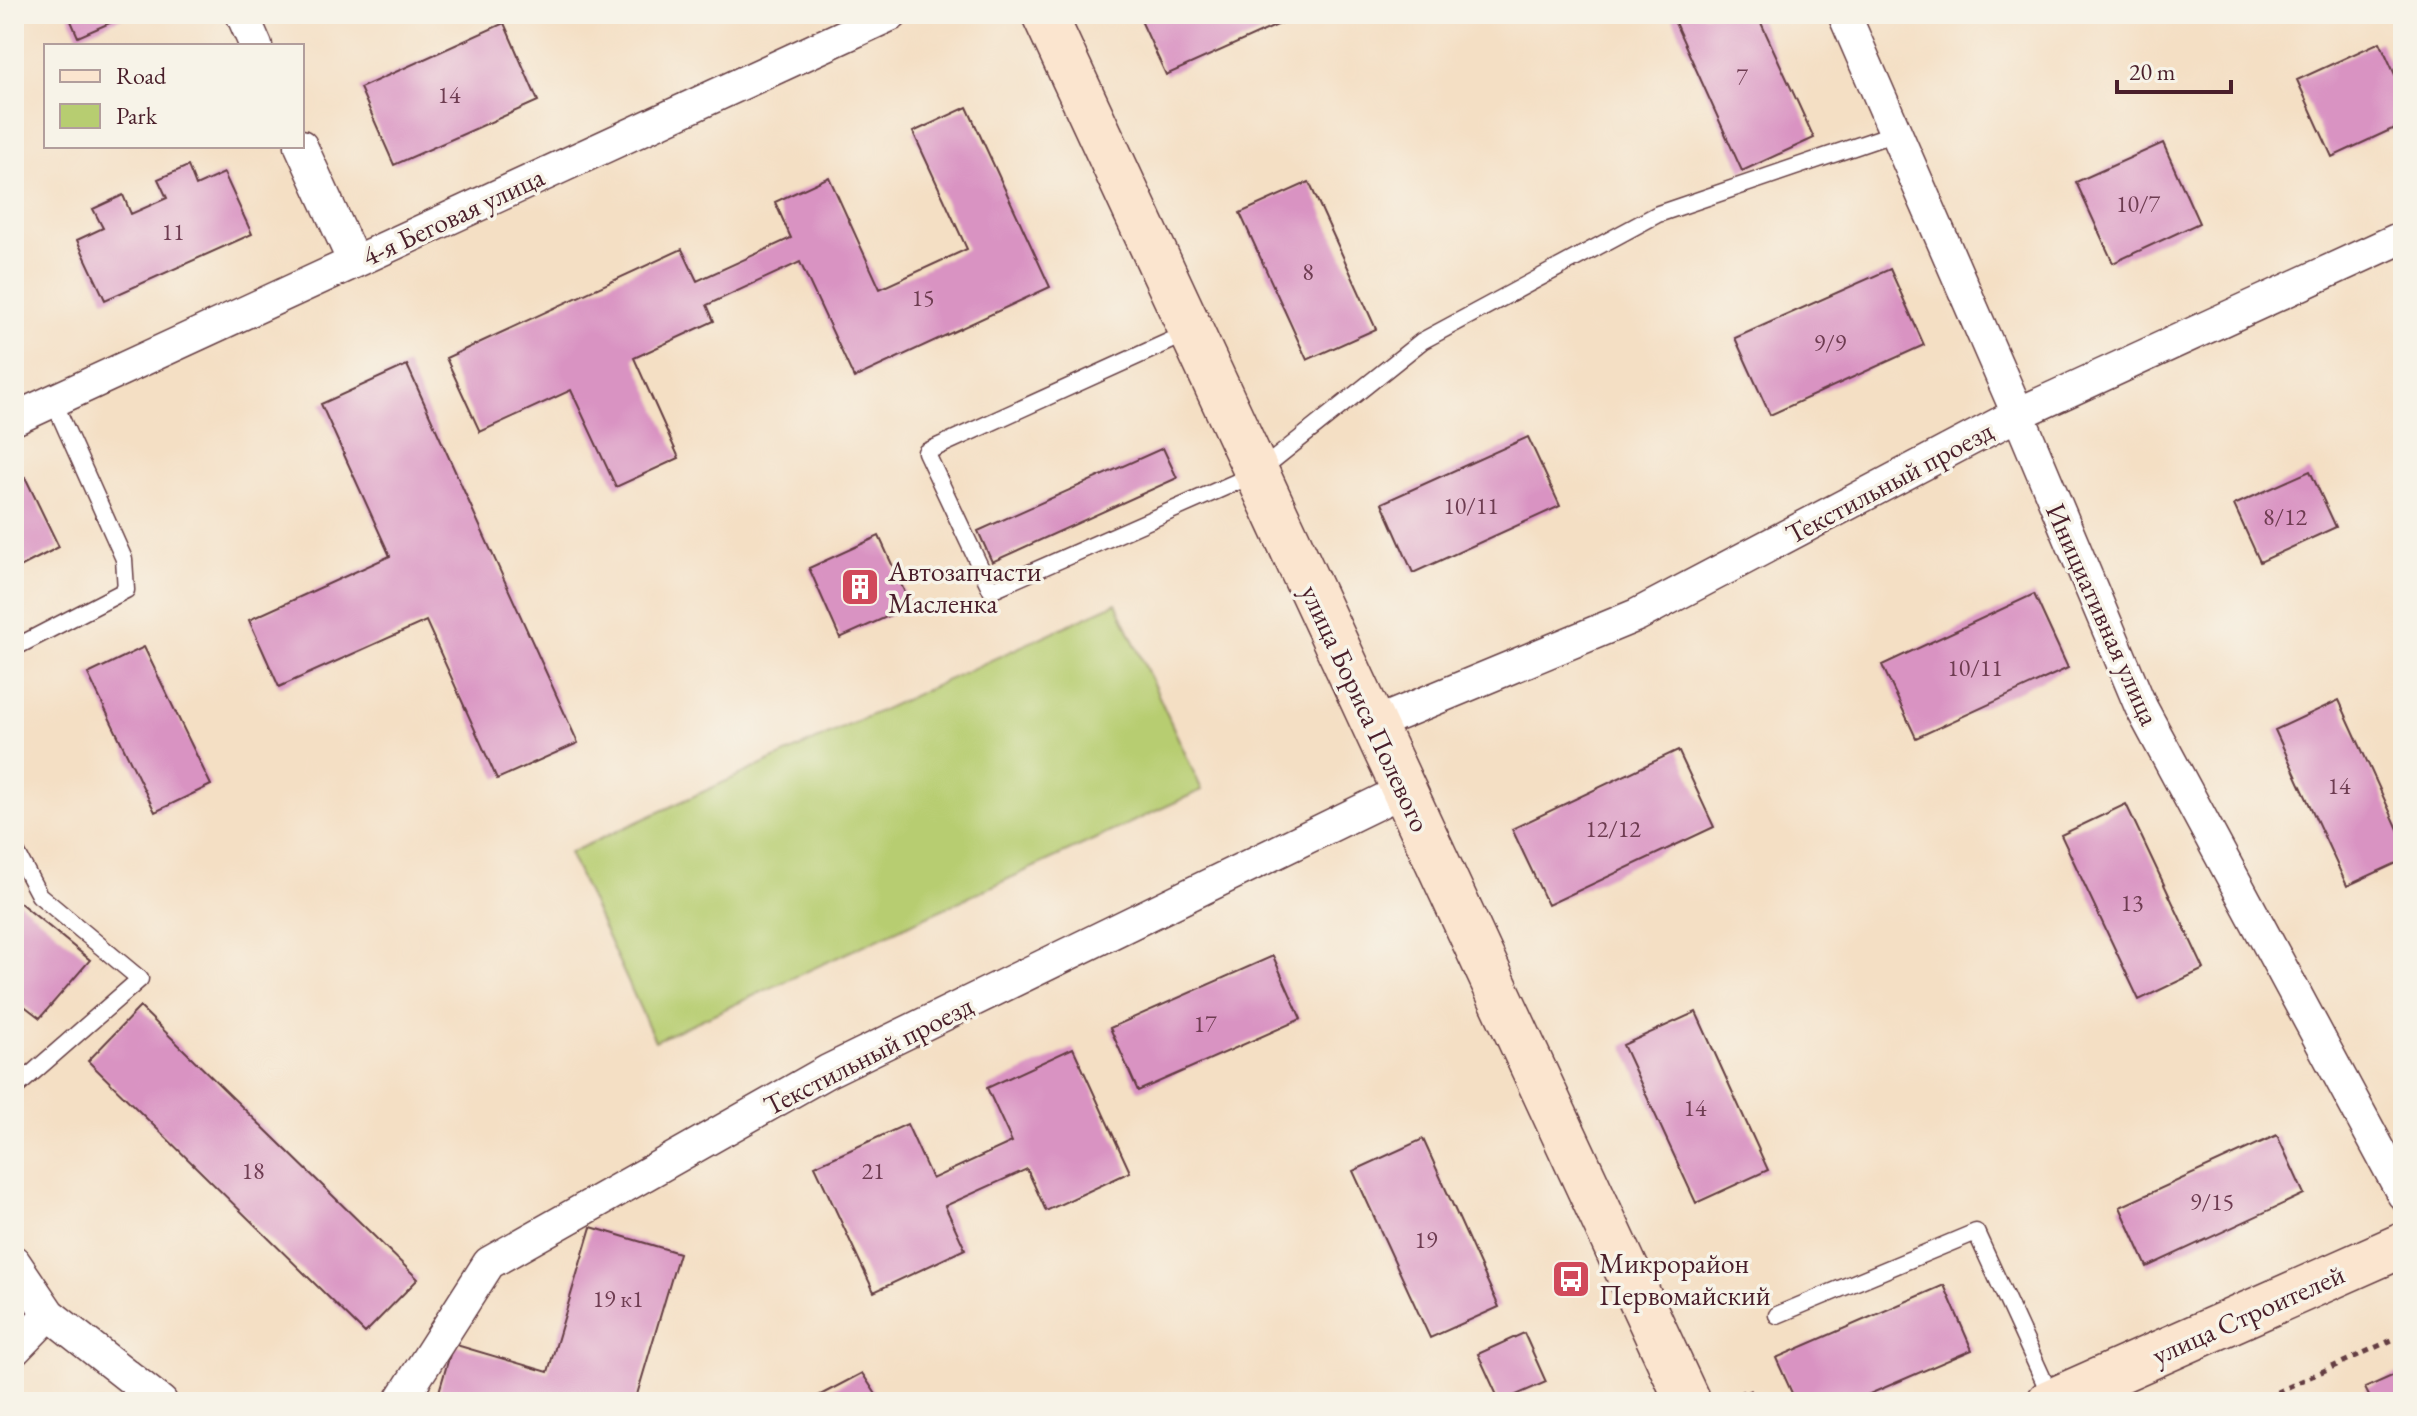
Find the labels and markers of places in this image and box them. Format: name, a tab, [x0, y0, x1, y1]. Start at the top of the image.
place label: Автозапчасти Масленка	[887, 553, 1042, 621]
building icon: Автозапчасти Масленка	[839, 566, 881, 608]
place label: Микрорайон Первомайский	[1599, 1245, 1771, 1313]
bus stop icon: Микрорайон Первомайский	[1550, 1258, 1592, 1300]

